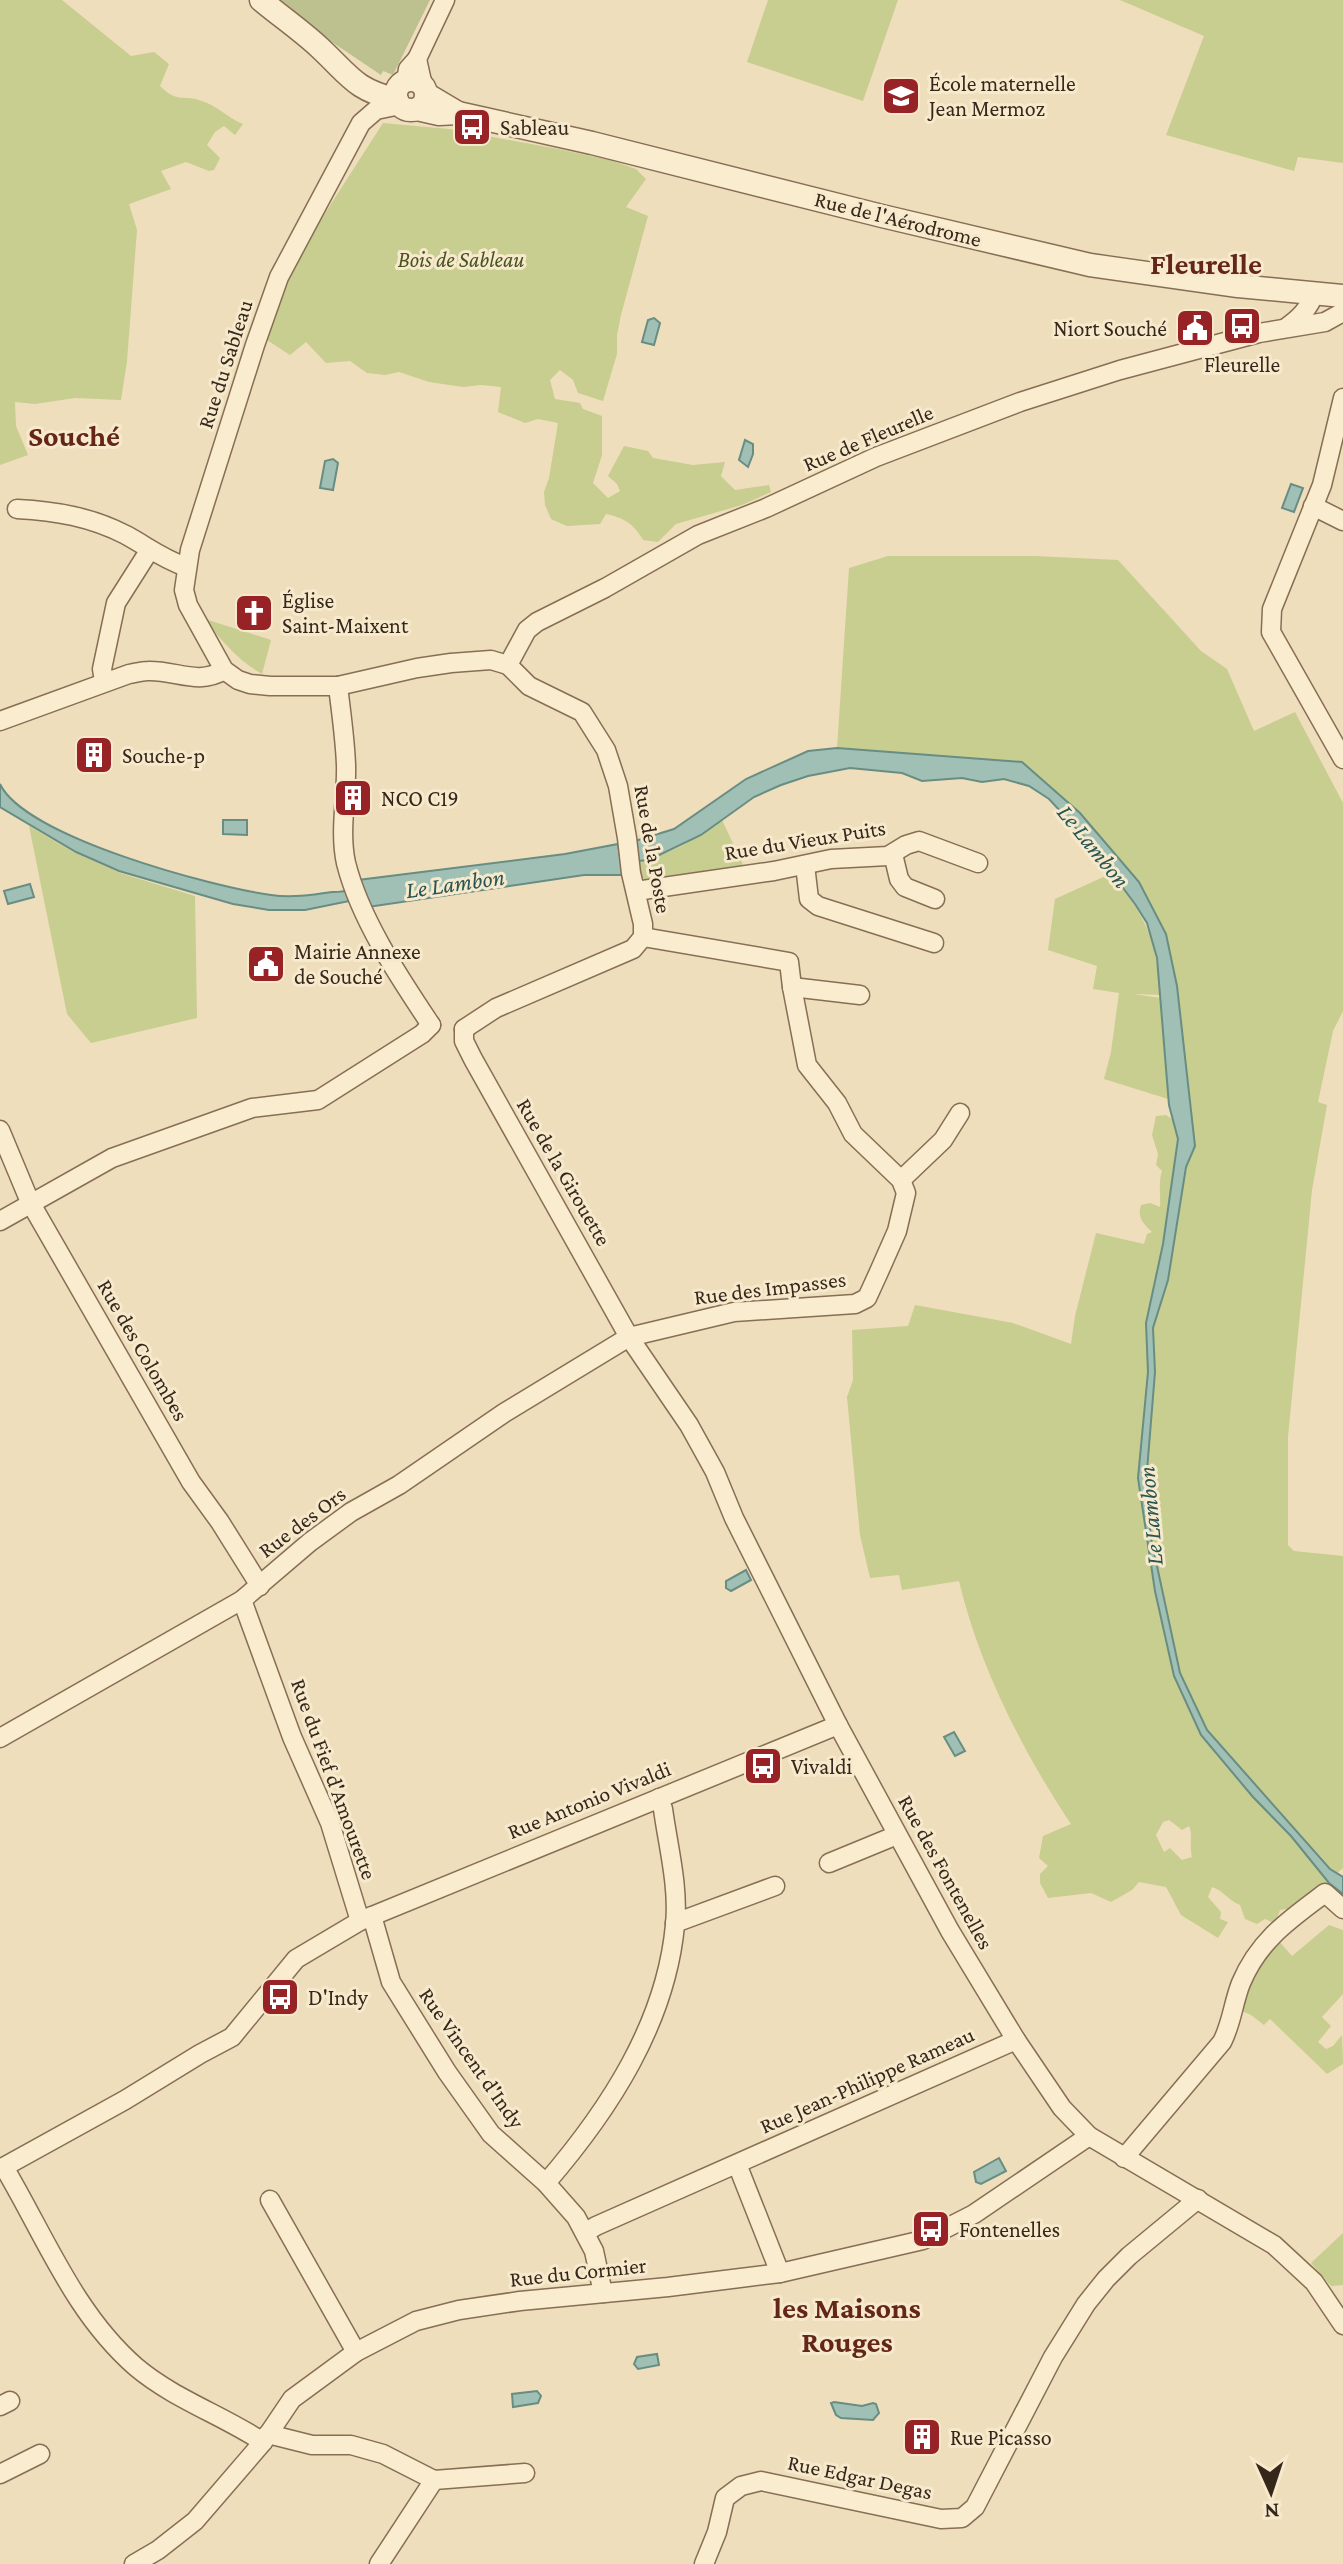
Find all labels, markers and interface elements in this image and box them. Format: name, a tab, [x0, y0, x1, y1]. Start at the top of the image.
place label: École maternelle Jean Mermoz	[927, 71, 1076, 121]
school or university icon: École maternelle Jean Mermoz	[880, 75, 922, 117]
bus stop icon: Sableau	[451, 106, 493, 148]
place label: Sableau	[500, 115, 569, 140]
street label: Rue de l'Aérodrome	[812, 186, 984, 252]
park label: Bois de Sableau	[398, 247, 524, 272]
district label: Fleurelle	[1150, 247, 1262, 280]
street label: Rue du Sableau	[192, 296, 258, 432]
bus stop icon: Fleurelle	[1221, 305, 1263, 347]
public building icon: Niort Souché	[1174, 307, 1216, 349]
place label: Niort Souché	[1053, 316, 1167, 341]
place label: Fleurelle	[1204, 352, 1280, 377]
street label: Rue de Fleurelle	[799, 399, 937, 477]
district label: Souché	[28, 419, 120, 452]
place label: Église Saint-Maixent	[282, 588, 409, 638]
church icon: Église Saint-Maixent	[233, 592, 275, 634]
building icon: Souche-p	[73, 734, 115, 776]
place label: Souche-p	[122, 743, 205, 768]
building icon: NCO C19	[332, 777, 374, 819]
street label: Rue de la Poste	[629, 783, 677, 915]
place label: NCO C19	[381, 786, 459, 811]
water label: Le Lambon	[1052, 799, 1136, 893]
street label: Rue du Vieux Puits	[723, 815, 887, 865]
water label: Le Lambon	[404, 863, 506, 903]
place label: Mairie Annexe de Souché	[294, 939, 421, 989]
public building icon: Mairie Annexe de Souché	[245, 943, 287, 985]
street label: Rue de la Girouette	[512, 1094, 616, 1250]
street label: Rue des Impasses	[693, 1266, 847, 1310]
street label: Rue des Colombes	[92, 1275, 194, 1425]
water label: Le Lambon	[1132, 1465, 1168, 1567]
street label: Rue des Ors	[254, 1481, 350, 1563]
street label: Rue du Fief d'Amourette	[286, 1675, 382, 1883]
bus stop icon: Vivaldi	[742, 1745, 784, 1787]
place label: Vivaldi	[791, 1754, 852, 1779]
street label: Rue Antonio Vivaldi	[504, 1756, 674, 1844]
street label: Rue des Fontenelles	[893, 1790, 999, 1954]
bus stop icon: D'Indy	[259, 1976, 301, 2018]
street label: Rue Vincent d'Indy	[414, 1983, 530, 2134]
place label: D'Indy	[308, 1985, 369, 2010]
street label: Rue Jean-Philippe Rameau	[756, 2021, 978, 2139]
bus stop icon: Fontenelles	[910, 2208, 952, 2250]
place label: Fontenelles	[959, 2217, 1060, 2242]
street label: Rue du Cormier	[508, 2252, 648, 2292]
district label: les Maisons Rouges	[773, 2291, 921, 2358]
building icon: Rue Picasso	[901, 2416, 943, 2458]
place label: Rue Picasso	[950, 2425, 1052, 2450]
street label: Rue Edgar Degas	[785, 2449, 935, 2505]
north arrow	[1231, 2452, 1311, 2532]
text: N	[1264, 2499, 1280, 2524]

